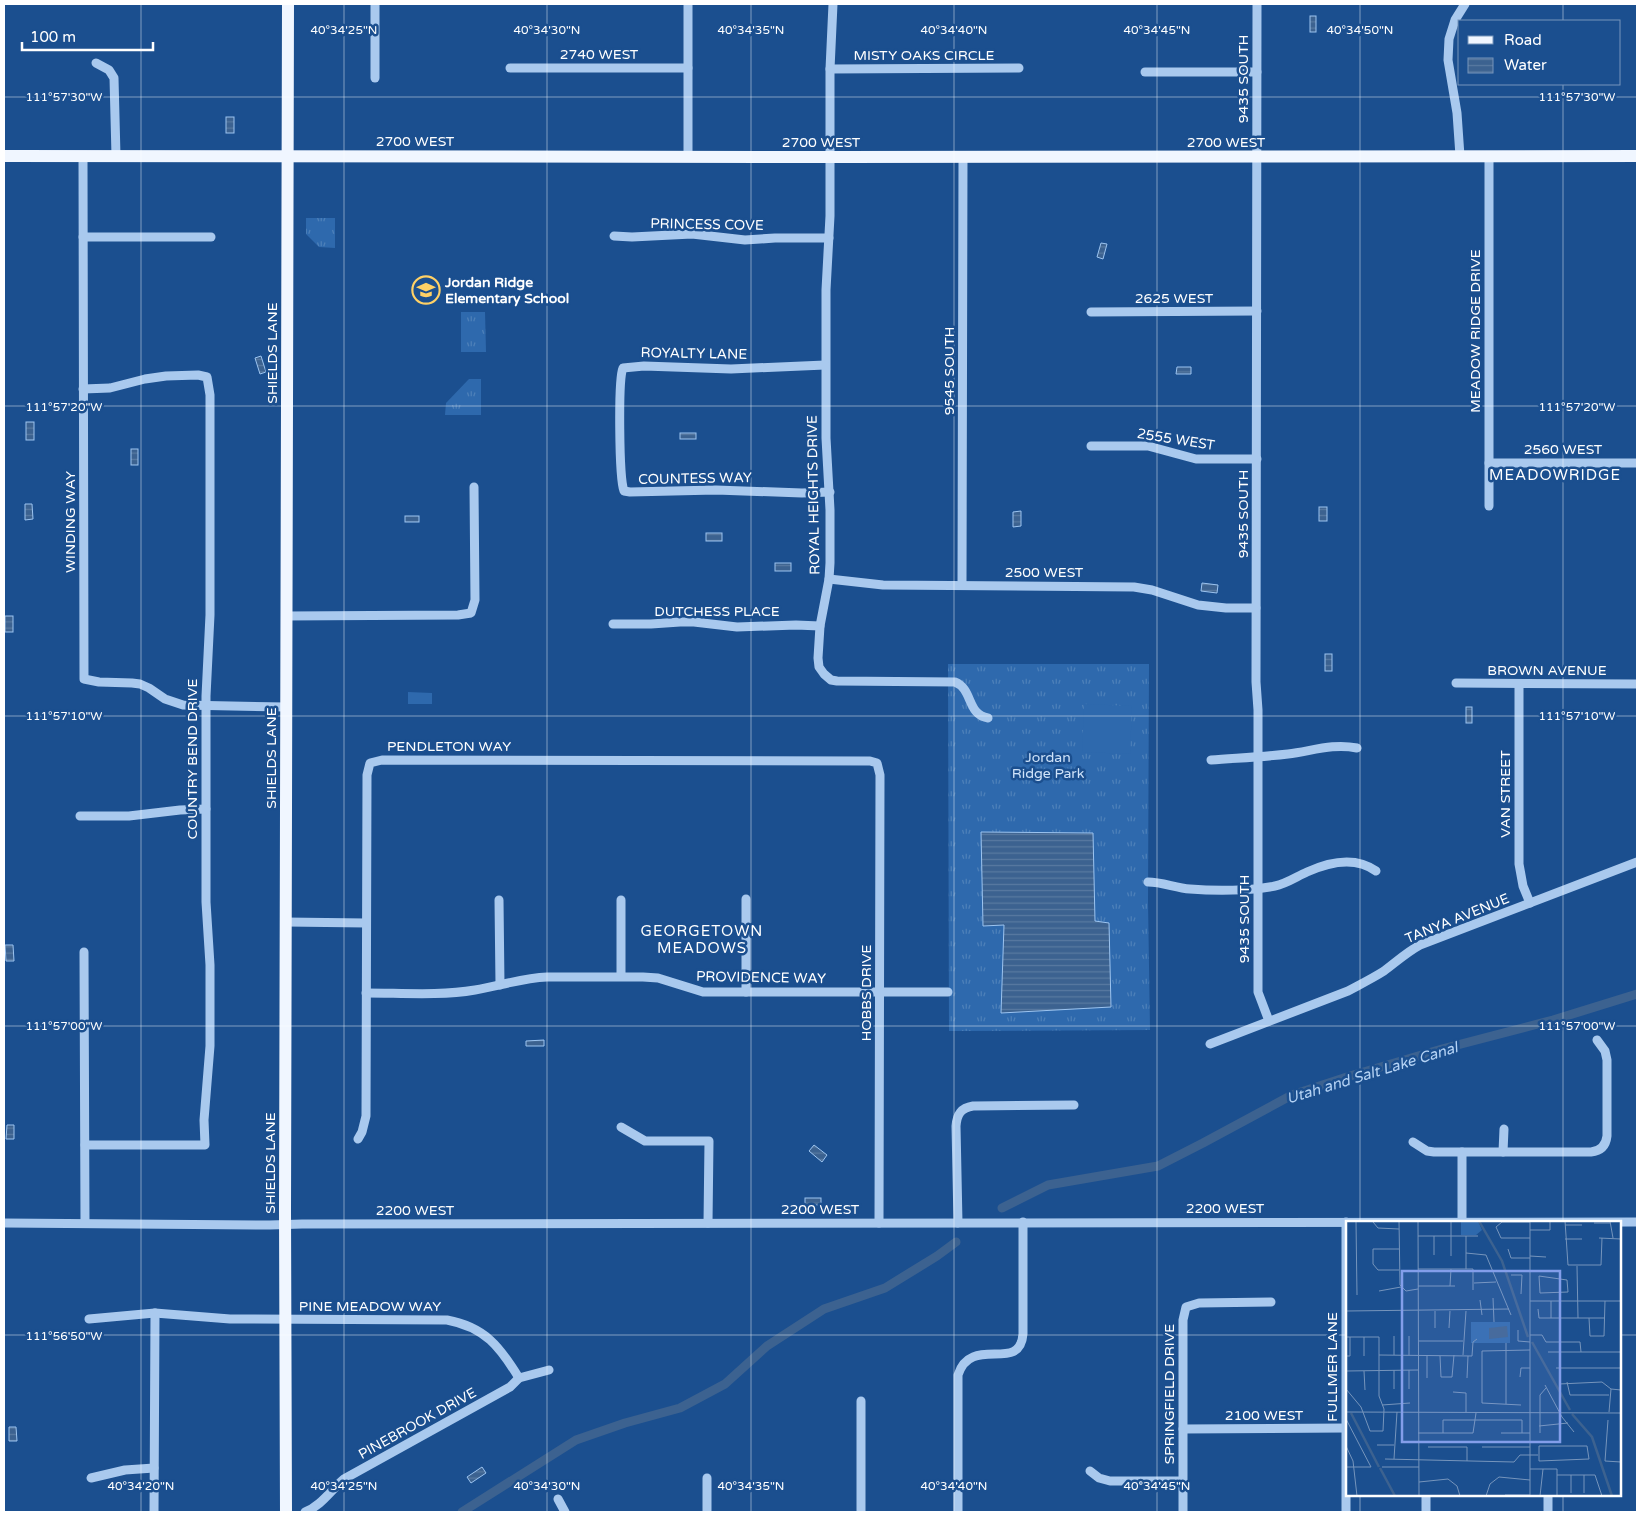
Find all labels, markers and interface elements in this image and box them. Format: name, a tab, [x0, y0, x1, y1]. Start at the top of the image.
scale bar	[22, 20, 154, 52]
legend	[1458, 20, 1621, 85]
text: 40°34'25"N	[311, 23, 378, 37]
text: 40°34'30"N	[514, 23, 581, 37]
text: 40°34'35"N	[718, 23, 785, 37]
text: 40°34'40"N	[921, 23, 988, 37]
text: 40°34'45"N	[1124, 23, 1191, 37]
text: 40°34'50"N	[1327, 23, 1394, 37]
text: 100 m	[30, 28, 76, 46]
text: Road	[1504, 31, 1542, 49]
street label: 9435 SOUTH	[1235, 35, 1252, 123]
street label: 2740 WEST	[560, 46, 639, 63]
street label: MISTY OAKS CIRCLE	[854, 47, 995, 64]
text: Water	[1504, 56, 1547, 74]
text: 111°57'30"W	[25, 90, 103, 104]
text: 111°57'30"W	[1538, 90, 1616, 104]
street label: 2700 WEST	[376, 133, 455, 150]
street label: 2700 WEST	[782, 134, 861, 151]
street label: 2700 WEST	[1187, 134, 1266, 151]
street label: PRINCESS COVE	[650, 215, 764, 234]
street label: MEADOW RIDGE DRIVE	[1467, 249, 1484, 413]
place label: Jordan Ridge Elementary School	[444, 274, 569, 307]
school or university icon: Jordan Ridge Elementary School	[411, 275, 441, 305]
street label: 2625 WEST	[1135, 290, 1214, 307]
street label: SHIELDS LANE	[264, 302, 281, 404]
street label: 9545 SOUTH	[941, 327, 958, 415]
street label: ROYALTY LANE	[641, 344, 748, 363]
text: 111°57'20"W	[25, 400, 103, 414]
text: 111°57'20"W	[1538, 400, 1616, 414]
street label: ROYAL HEIGHTS DRIVE	[804, 415, 823, 575]
street label: 2555 WEST	[1136, 425, 1216, 454]
street label: 2560 WEST	[1524, 441, 1603, 458]
district label: MEADOWRIDGE	[1489, 466, 1621, 484]
street label: COUNTESS WAY	[638, 469, 752, 488]
street label: 9435 SOUTH	[1235, 470, 1252, 558]
street label: WINDING WAY	[62, 471, 79, 573]
street label: 2500 WEST	[1005, 564, 1084, 581]
street label: DUTCHESS PLACE	[654, 603, 780, 620]
street label: BROWN AVENUE	[1487, 662, 1607, 679]
street label: COUNTRY BEND DRIVE	[184, 678, 201, 839]
street label: SHIELDS LANE	[263, 707, 280, 809]
text: 111°57'10"W	[25, 709, 103, 723]
text: 111°57'10"W	[1538, 709, 1616, 723]
street label: PENDLETON WAY	[387, 738, 511, 755]
park label: Jordan Ridge Park	[1012, 749, 1085, 782]
street label: VAN STREET	[1497, 750, 1514, 838]
street label: 9435 SOUTH	[1236, 875, 1253, 963]
street label: TANYA AVENUE	[1403, 890, 1512, 947]
district label: GEORGETOWN MEADOWS	[641, 922, 763, 957]
street label: HOBBS DRIVE	[858, 945, 875, 1041]
street label: PROVIDENCE WAY	[696, 968, 826, 987]
text: 111°57'00"W	[25, 1019, 103, 1033]
text: 111°57'00"W	[1538, 1019, 1616, 1033]
water label: Utah and Salt Lake Canal	[1284, 1038, 1462, 1108]
street label: SHIELDS LANE	[262, 1112, 279, 1214]
street label: 2200 WEST	[1186, 1200, 1265, 1217]
street label: 2200 WEST	[781, 1201, 860, 1218]
street label: 2200 WEST	[376, 1202, 455, 1219]
inset map	[1346, 1221, 1621, 1496]
street label: PINE MEADOW WAY	[299, 1298, 441, 1315]
street label: FULLMER LANE	[1324, 1312, 1341, 1422]
street label: SPRINGFIELD DRIVE	[1161, 1324, 1178, 1464]
text: 111°56'50"W	[25, 1329, 103, 1343]
street label: PINEBROOK DRIVE	[355, 1384, 479, 1463]
street label: 2100 WEST	[1225, 1407, 1304, 1424]
text: 40°34'20"N	[108, 1479, 175, 1493]
text: 40°34'25"N	[311, 1479, 378, 1493]
text: 40°34'30"N	[514, 1479, 581, 1493]
text: 40°34'35"N	[718, 1479, 785, 1493]
text: 40°34'40"N	[921, 1479, 988, 1493]
text: 40°34'45"N	[1124, 1479, 1191, 1493]

